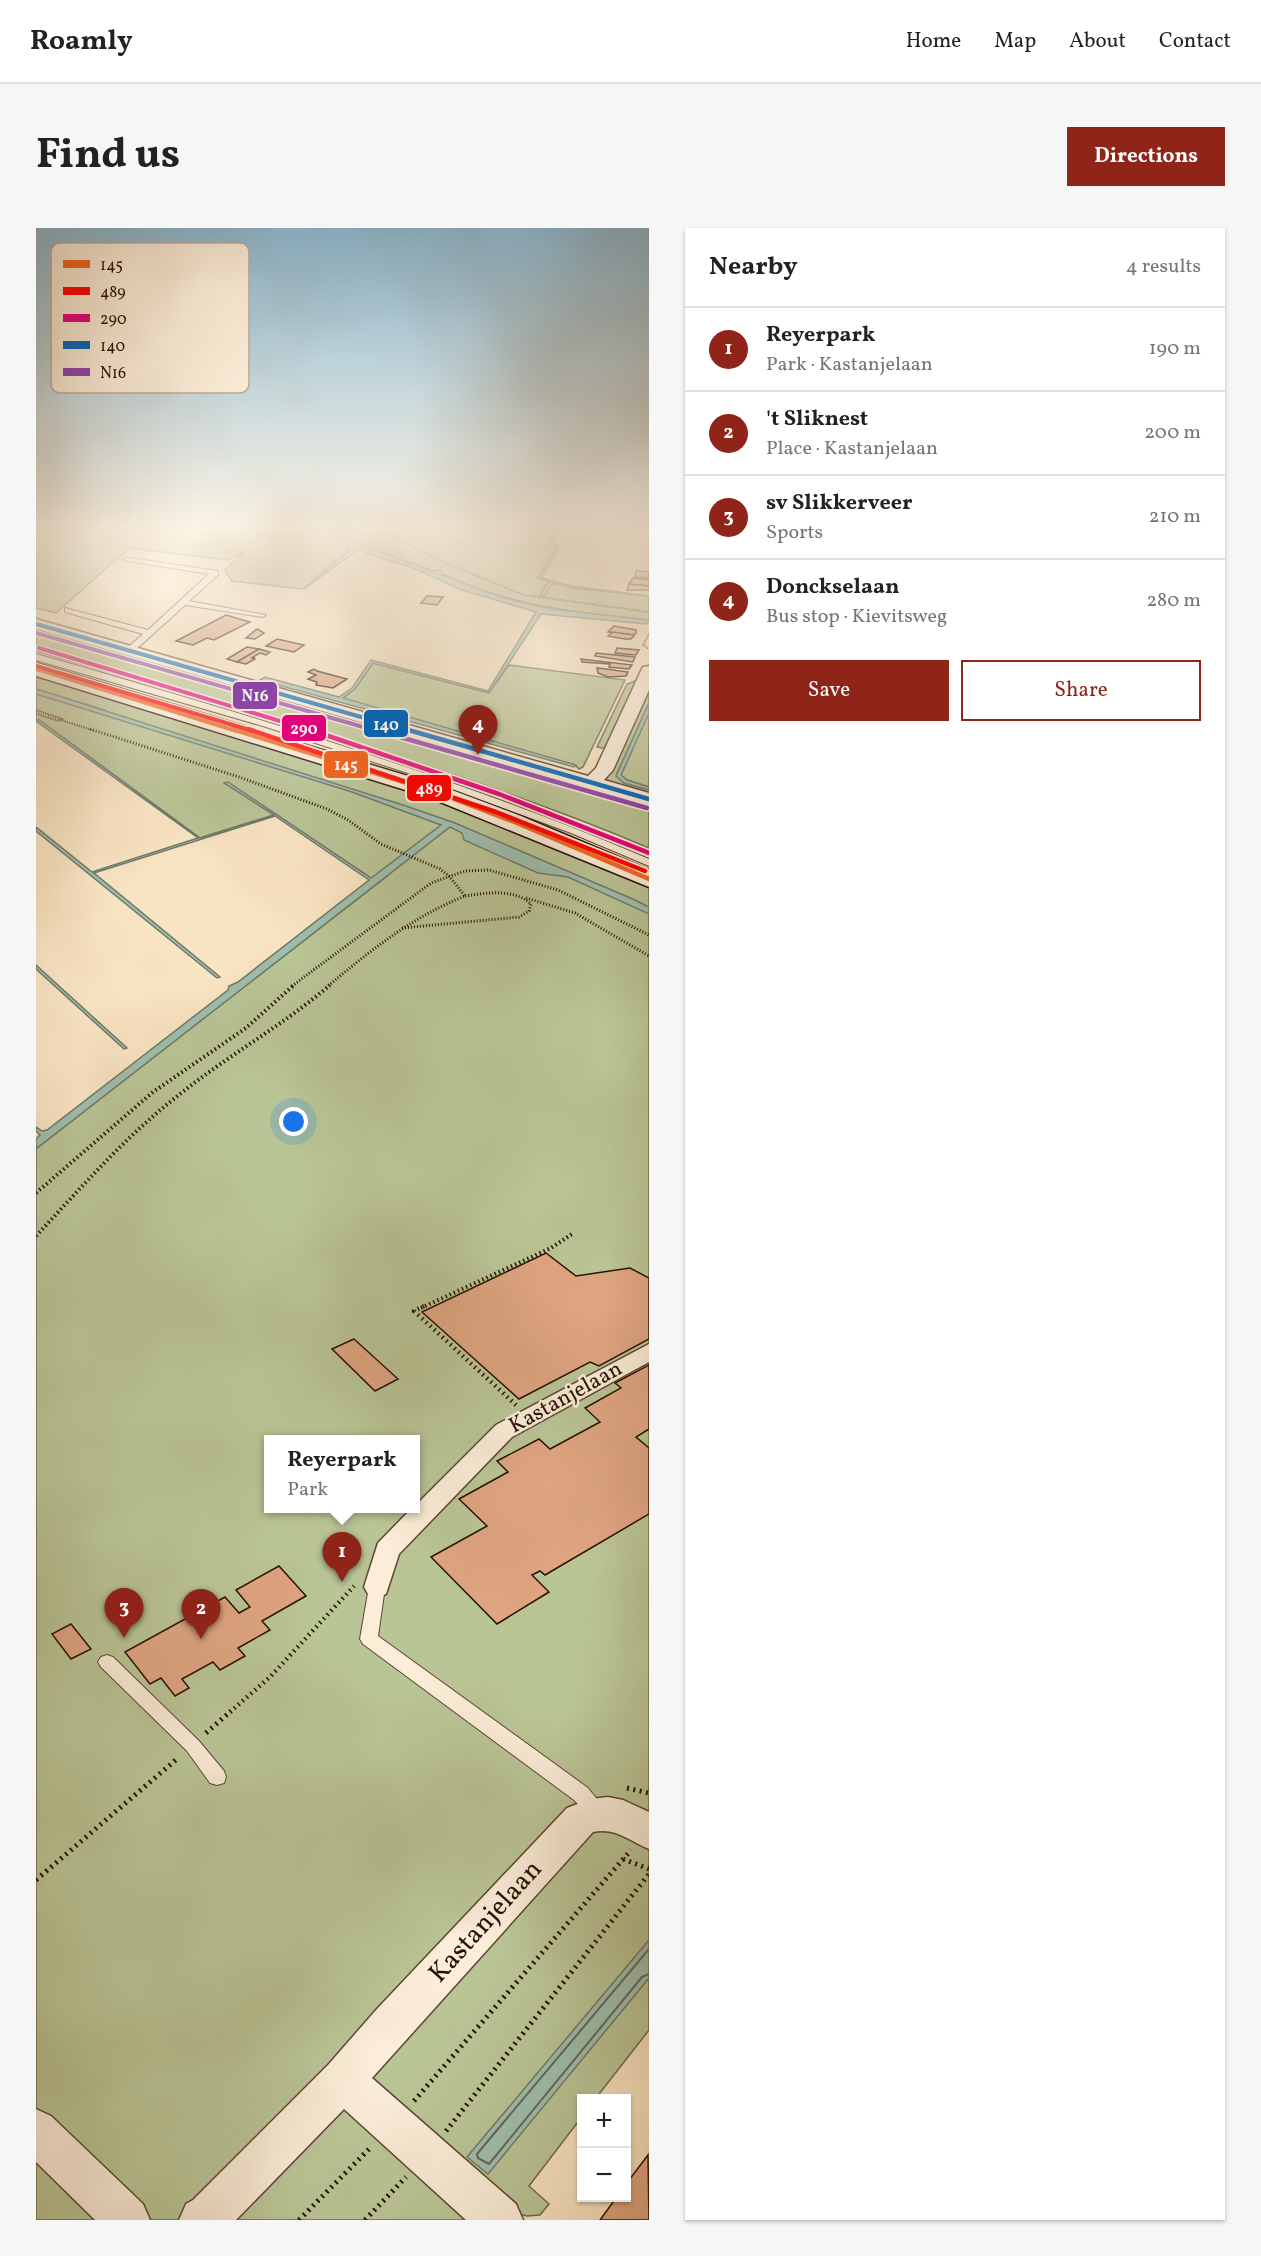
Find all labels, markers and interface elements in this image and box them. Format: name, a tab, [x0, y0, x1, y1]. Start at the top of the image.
text: Roamly	[30, 22, 133, 61]
text: Home	[906, 27, 961, 56]
text: Map	[994, 27, 1036, 56]
text: About	[1069, 27, 1126, 56]
text: Contact	[1159, 27, 1231, 56]
text: Find us	[36, 127, 180, 186]
button: Directions	[1067, 127, 1225, 186]
legend	[51, 243, 249, 393]
text: Nearby	[709, 249, 798, 285]
text: 4 results	[1126, 253, 1201, 281]
text: 145	[100, 255, 123, 277]
text: 489	[100, 282, 126, 304]
text: 290	[100, 309, 127, 331]
text: Reyerpark	[766, 320, 875, 351]
text: 1	[724, 335, 733, 363]
text: 190 m	[1149, 335, 1201, 363]
text: 140	[100, 336, 125, 358]
text: Park · Kastanjelaan	[766, 351, 933, 379]
text: N16	[100, 363, 126, 385]
text: 't Sliknest	[766, 404, 868, 435]
text: 2	[723, 419, 734, 447]
text: 200 m	[1144, 419, 1201, 447]
text: Place · Kastanjelaan	[766, 435, 938, 463]
text: sv Slikkerveer	[766, 488, 912, 519]
text: 3	[723, 503, 734, 531]
text: 210 m	[1149, 503, 1201, 531]
text: Sports	[766, 519, 823, 547]
text: Donckselaan	[766, 572, 900, 603]
text: 4	[722, 587, 735, 615]
text: 280 m	[1146, 587, 1201, 615]
text: Bus stop · Kievitsweg	[766, 603, 947, 631]
button: Save	[709, 660, 949, 721]
button: Share	[961, 660, 1201, 721]
line badge: N16	[232, 681, 278, 710]
text: N16	[242, 686, 269, 708]
pin: 4	[458, 706, 498, 755]
line badge: 140	[363, 709, 409, 738]
line badge: 290	[281, 714, 327, 742]
text: 140	[373, 715, 399, 737]
text: 290	[290, 719, 318, 741]
line badge: 145	[323, 750, 369, 779]
text: 145	[334, 755, 358, 777]
line badge: 489	[406, 774, 452, 802]
text: 489	[415, 779, 443, 801]
your location	[279, 1107, 308, 1136]
street label: Kastanjelaan	[504, 1354, 628, 1442]
popup	[264, 1435, 420, 1513]
text: Reyerpark	[287, 1445, 397, 1476]
text: Park	[287, 1476, 328, 1504]
pin: 1	[322, 1532, 362, 1582]
pin: 3	[104, 1588, 143, 1638]
pin: 2	[182, 1590, 220, 1639]
street label: Kastanjelaan	[420, 1852, 552, 1992]
map controls	[577, 2094, 631, 2202]
button: +	[577, 2094, 631, 2148]
button: −	[577, 2148, 631, 2202]

